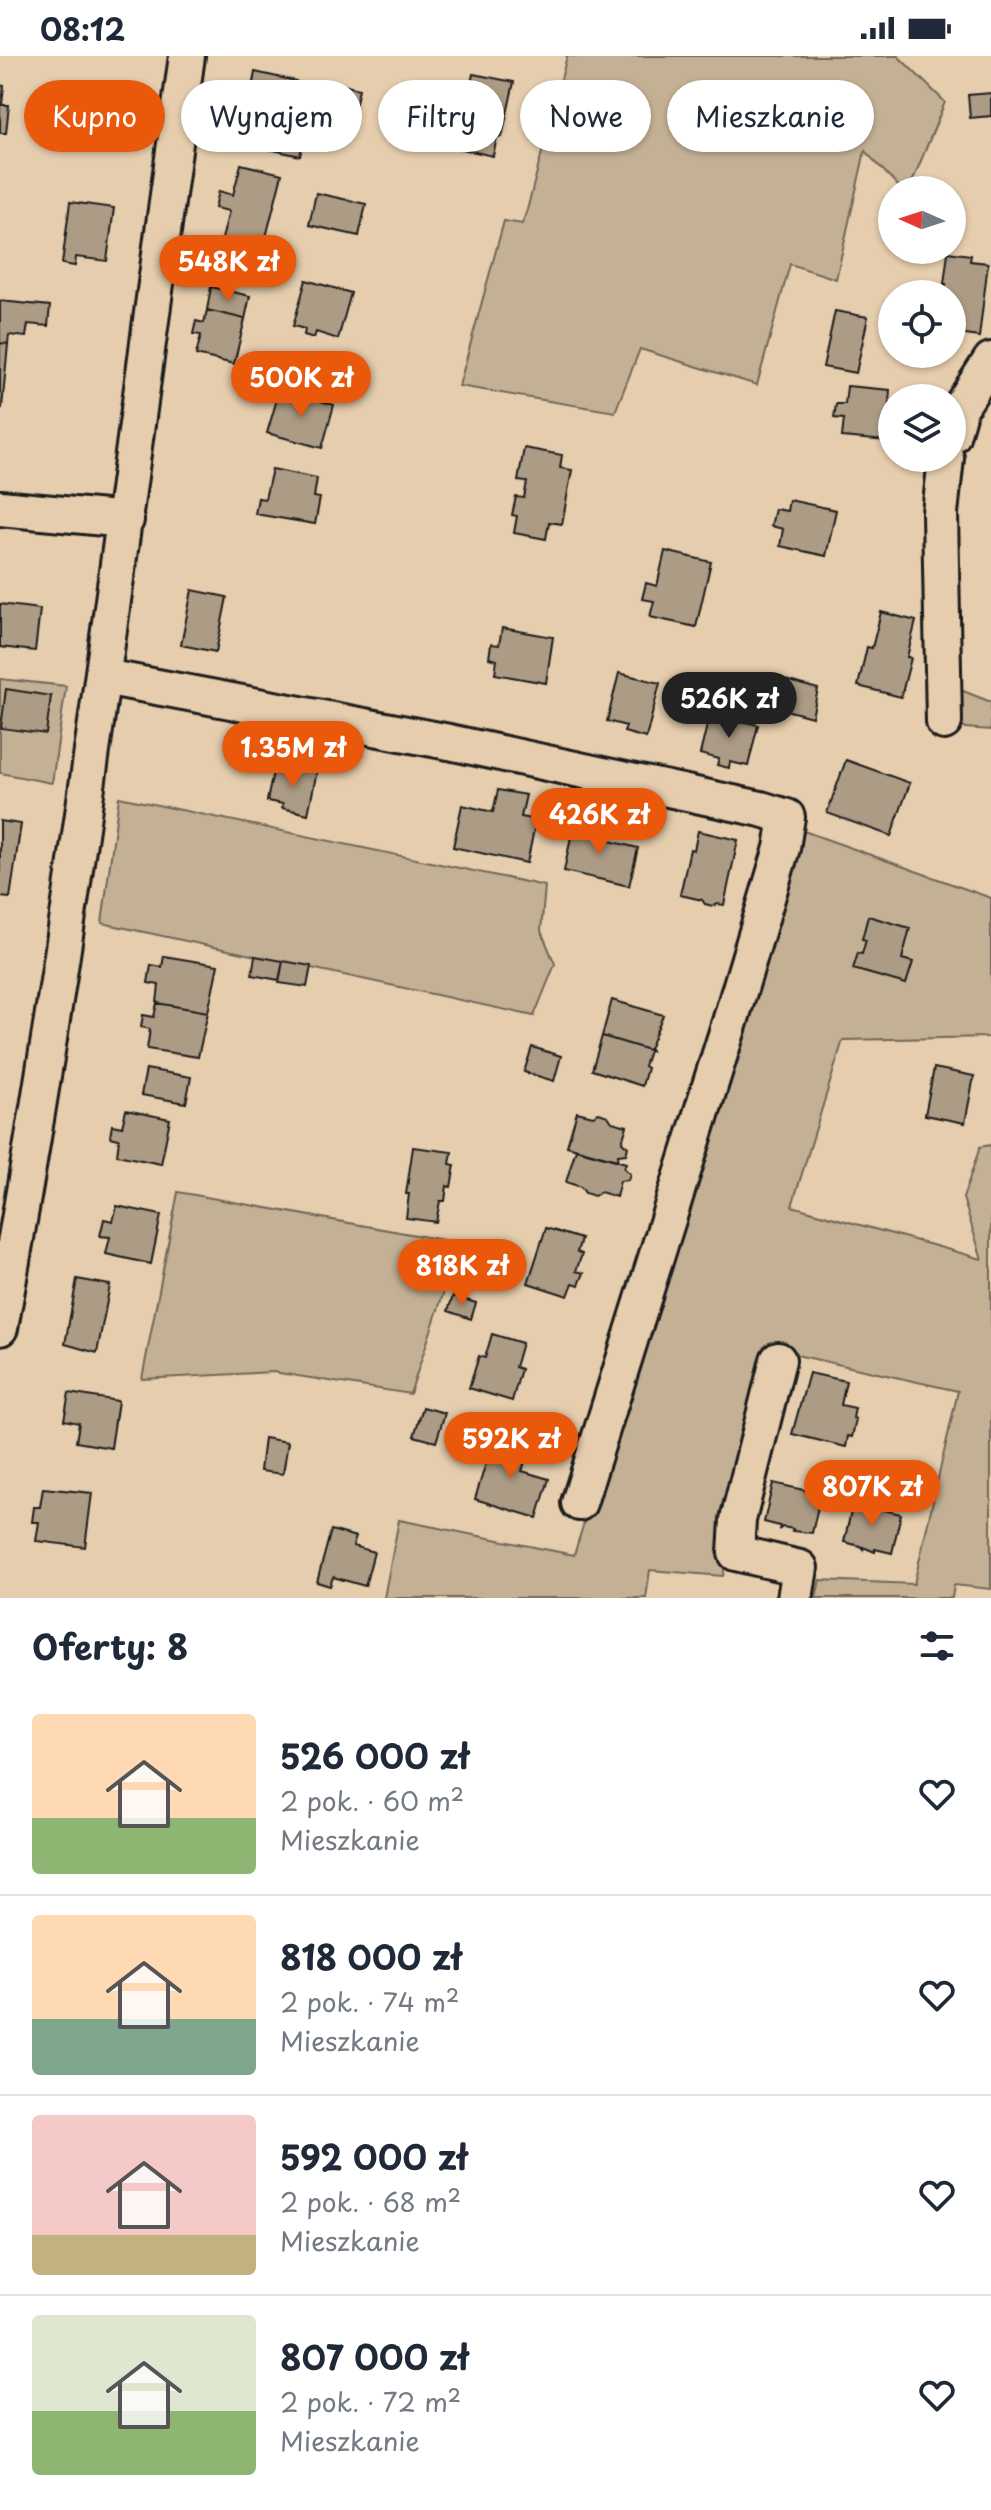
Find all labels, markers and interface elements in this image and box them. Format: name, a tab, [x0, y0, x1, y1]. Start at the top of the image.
text: 08:12	[40, 6, 125, 51]
chip: Kupno	[24, 80, 165, 152]
chip: Wynajem	[181, 80, 362, 152]
chip: Filtry	[378, 80, 504, 152]
chip: Nowe	[520, 80, 651, 152]
chip: Mieszkanie	[667, 80, 874, 152]
north arrow	[878, 176, 966, 264]
map controls	[878, 176, 966, 472]
pin: 548K zł	[154, 235, 302, 303]
text: 548K zł	[177, 241, 279, 280]
button: locate	[878, 280, 966, 368]
pin: 500K zł	[227, 351, 375, 419]
text: 500K zł	[249, 357, 353, 396]
button: layers	[878, 384, 966, 472]
pin: 526K zł	[655, 672, 803, 740]
text: 526K zł	[680, 678, 778, 717]
pin: 1.35M zł	[210, 721, 376, 789]
text: 1.35M zł	[240, 727, 346, 766]
pin: 426K zł	[525, 788, 673, 856]
text: 426K zł	[549, 794, 649, 833]
pin: 818K zł	[388, 1239, 536, 1307]
text: 818K zł	[416, 1245, 508, 1284]
pin: 592K zł	[437, 1412, 585, 1480]
text: 592K zł	[462, 1418, 560, 1457]
pin: 807K zł	[798, 1460, 946, 1528]
text: 807K zł	[822, 1466, 922, 1505]
text: Oferty: 8	[32, 1620, 188, 1672]
icon: filters	[915, 1624, 959, 1668]
text: 526 000 zł	[280, 1729, 469, 1781]
icon: home	[96, 1746, 192, 1842]
icon: heart	[915, 1772, 959, 1816]
text: 2 pok. · 60 m²	[280, 1781, 464, 1820]
text: Mieszkanie	[280, 1820, 420, 1859]
text: 818 000 zł	[280, 1930, 461, 1982]
icon: home	[96, 1947, 192, 2043]
icon: heart	[915, 1973, 959, 2017]
text: 2 pok. · 74 m²	[280, 1982, 459, 2021]
text: Mieszkanie	[280, 2021, 420, 2060]
text: 592 000 zł	[280, 2130, 467, 2182]
icon: home	[96, 2147, 192, 2243]
icon: heart	[915, 2173, 959, 2217]
text: 2 pok. · 68 m²	[280, 2182, 461, 2221]
text: Mieszkanie	[280, 2221, 420, 2260]
text: 807 000 zł	[280, 2330, 468, 2382]
icon: home	[96, 2347, 192, 2443]
icon: heart	[915, 2373, 959, 2417]
text: 2 pok. · 72 m²	[280, 2382, 461, 2421]
text: Mieszkanie	[280, 2421, 420, 2460]

